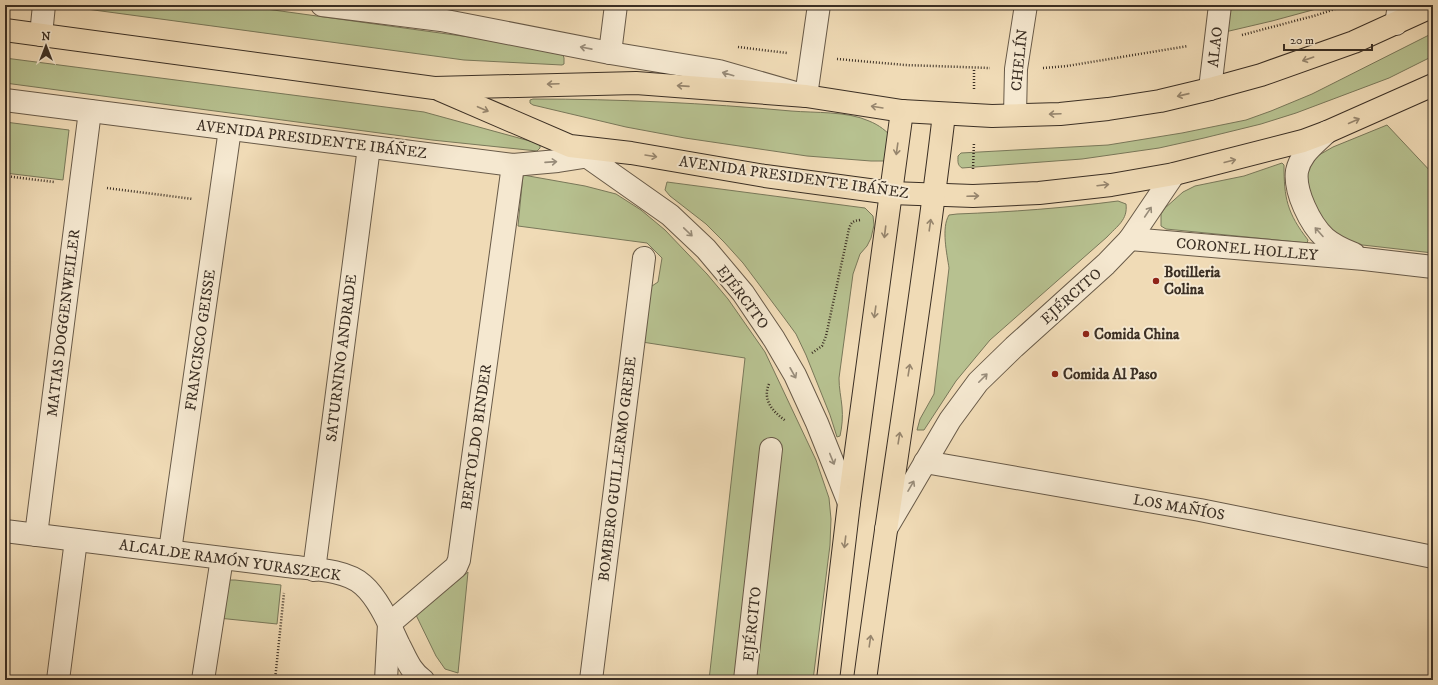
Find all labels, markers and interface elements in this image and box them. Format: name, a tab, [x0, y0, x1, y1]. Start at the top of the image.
north arrow	[26, 26, 66, 66]
street label: ALAO	[1204, 26, 1227, 68]
scale bar	[1284, 26, 1372, 52]
street label: CHELÍN	[1006, 28, 1032, 92]
text: N	[41, 30, 51, 44]
text: 20 m	[1290, 33, 1314, 48]
one-way arrow	[580, 44, 593, 52]
one-way arrow	[1301, 56, 1314, 63]
one-way arrow	[722, 70, 735, 77]
one-way arrow	[547, 81, 560, 88]
one-way arrow	[677, 82, 690, 90]
one-way arrow	[1177, 92, 1190, 99]
one-way arrow	[871, 103, 884, 111]
one-way arrow	[477, 105, 489, 113]
one-way arrow	[1049, 110, 1062, 118]
street label: AVENIDA PRESIDENTE IBÁÑEZ	[196, 115, 429, 163]
one-way arrow	[1347, 117, 1359, 124]
one-way arrow	[893, 143, 900, 156]
street label: AVENIDA PRESIDENTE IBÁÑEZ	[678, 151, 911, 203]
one-way arrow	[644, 153, 657, 161]
one-way arrow	[1223, 156, 1236, 164]
one-way arrow	[544, 158, 557, 165]
one-way arrow	[1096, 182, 1109, 189]
one-way arrow	[966, 192, 979, 199]
one-way arrow	[1144, 207, 1152, 218]
one-way arrow	[926, 219, 934, 232]
one-way arrow	[881, 225, 889, 238]
one-way arrow	[683, 227, 693, 237]
one-way arrow	[1315, 227, 1324, 237]
street label: MATIAS DOGGENWEILER	[43, 228, 84, 418]
street label: CORONEL HOLLEY	[1175, 234, 1319, 265]
street label: EJÉRCITO	[712, 262, 773, 333]
place label: Botilleria Colina	[1164, 263, 1221, 299]
street label: EJÉRCITO	[1037, 264, 1106, 329]
street label: FRANCISCO GEISSE	[181, 268, 220, 412]
street label: SATURNINO ANDRADE	[322, 273, 361, 443]
marker: Botilleria Colina	[1151, 276, 1161, 286]
one-way arrow	[871, 305, 879, 318]
place label: Comida China	[1094, 325, 1180, 344]
marker: Comida China	[1081, 329, 1091, 339]
street label: BOMBERO GUILLERMO GREBE	[594, 355, 641, 583]
street label: BERTOLDO BINDER	[457, 363, 496, 511]
one-way arrow	[905, 364, 913, 377]
place label: Comida Al Paso	[1063, 365, 1158, 384]
one-way arrow	[790, 367, 798, 379]
marker: Comida Al Paso	[1050, 369, 1060, 379]
one-way arrow	[978, 373, 988, 383]
one-way arrow	[895, 432, 903, 445]
one-way arrow	[828, 453, 836, 465]
one-way arrow	[908, 480, 915, 492]
street label: LOS MAÑÍOS	[1132, 489, 1226, 525]
one-way arrow	[841, 535, 849, 548]
street label: ALCALDE RAMÓN YURASZECK	[118, 536, 343, 586]
street label: EJÉRCITO	[739, 586, 766, 662]
one-way arrow	[866, 635, 874, 648]

